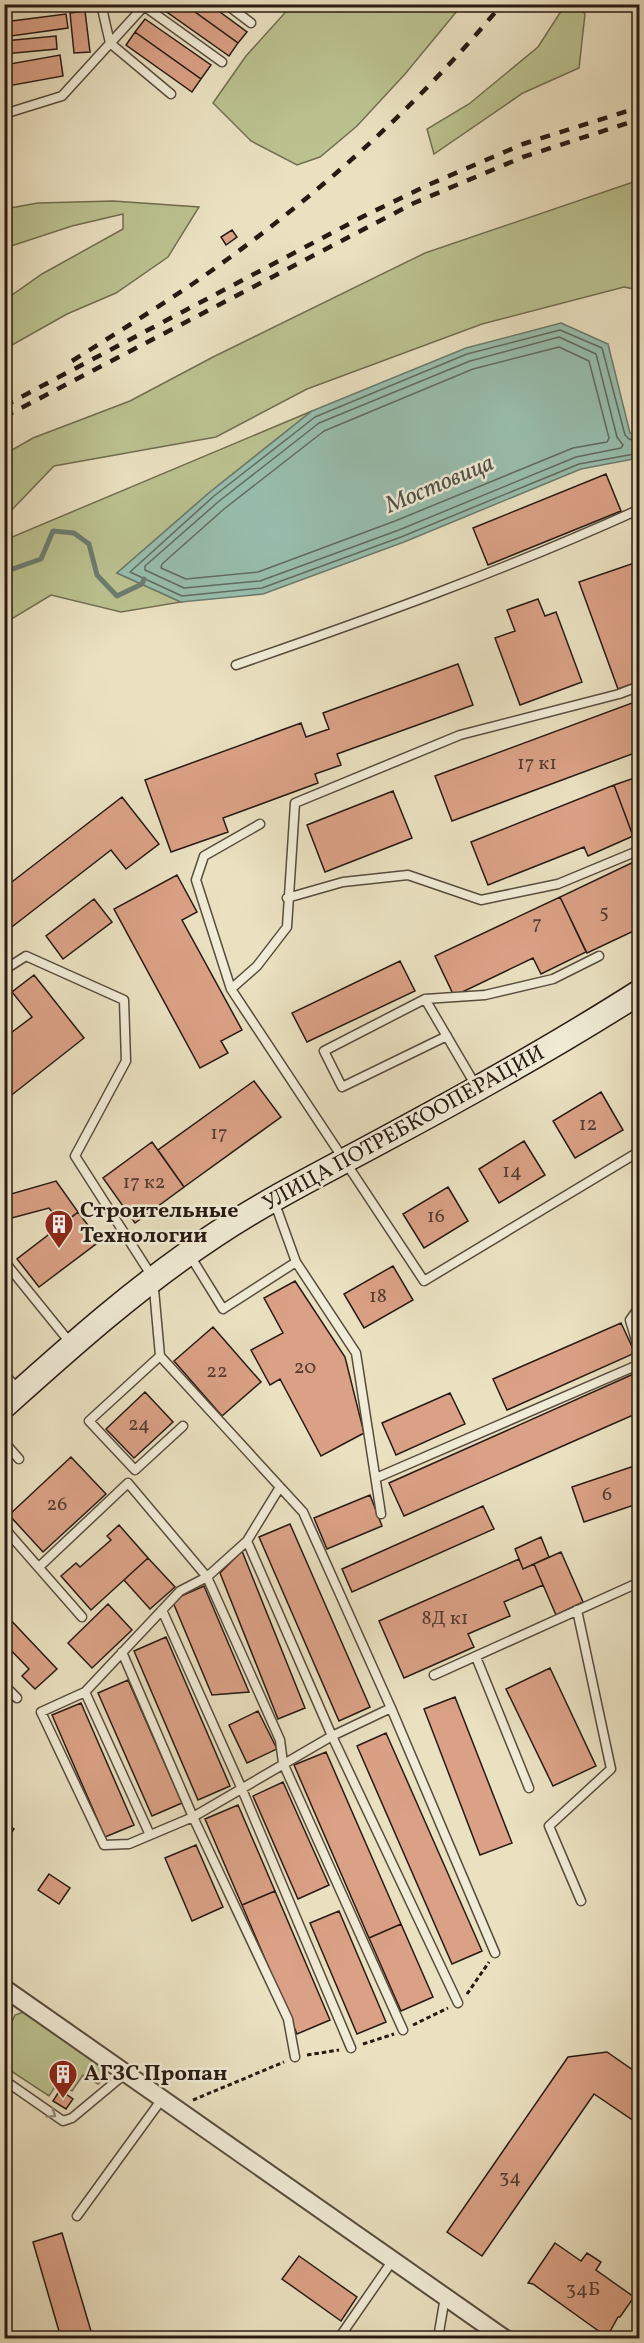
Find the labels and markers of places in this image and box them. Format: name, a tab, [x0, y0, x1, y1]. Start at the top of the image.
place label: Строительные Технологии	[80, 1196, 238, 1252]
building icon: Строительные Технологии	[43, 1208, 75, 1250]
building icon: АГЗС Пропан	[47, 2058, 79, 2100]
place label: АГЗС Пропан	[84, 2059, 227, 2090]

